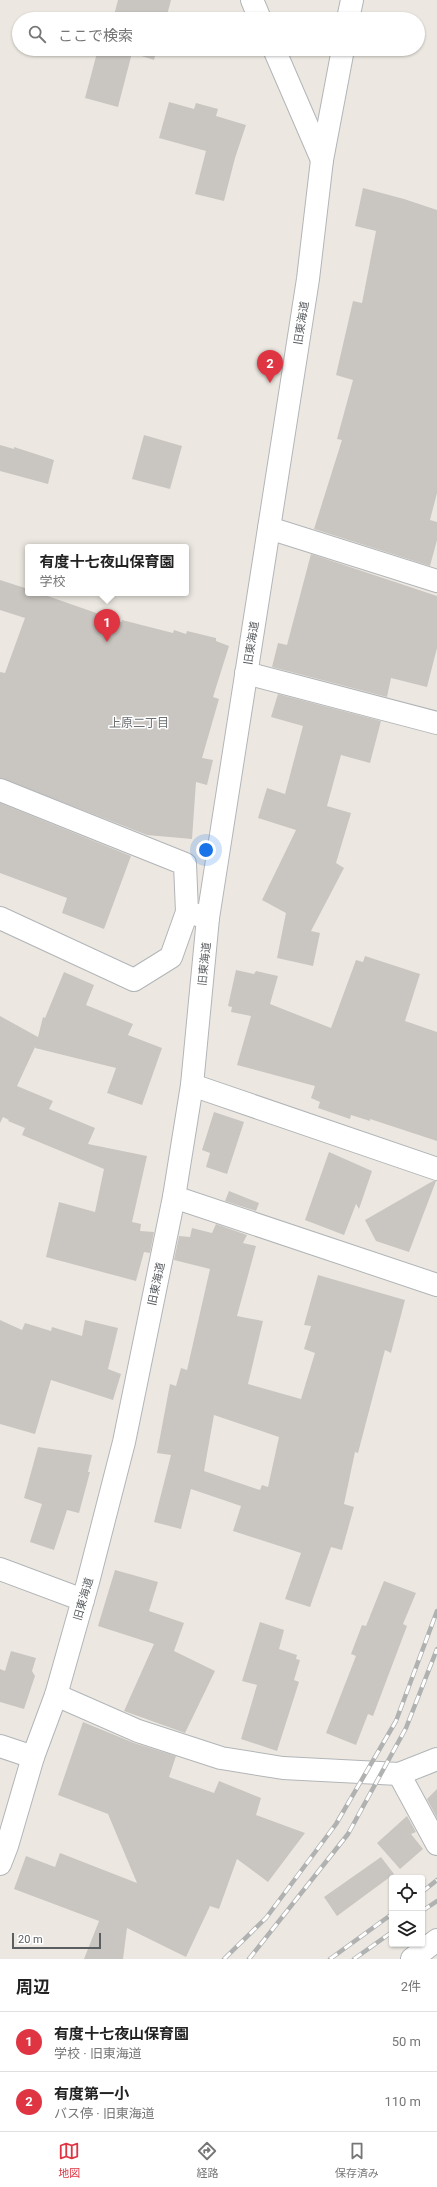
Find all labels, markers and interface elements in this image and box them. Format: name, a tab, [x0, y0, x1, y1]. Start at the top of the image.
search box	[12, 12, 425, 56]
icon: search	[26, 23, 48, 45]
text: ここで検索	[58, 27, 133, 45]
street label: 旧東海道	[292, 300, 311, 346]
pin: 2	[257, 350, 283, 383]
popup	[25, 544, 189, 596]
text: 有度十七夜山保育園	[39, 553, 175, 571]
text: 学校	[39, 574, 66, 589]
pin: 1	[94, 609, 120, 642]
street label: 旧東海道	[242, 620, 261, 666]
district label: 上原二丁目	[109, 716, 169, 730]
your location	[196, 840, 216, 860]
street label: 旧東海道	[196, 941, 213, 987]
street label: 旧東海道	[146, 1261, 167, 1307]
street label: 旧東海道	[71, 1576, 96, 1622]
map controls	[389, 1875, 425, 1947]
button: locate	[389, 1875, 425, 1911]
button: layers	[389, 1911, 425, 1947]
scale bar	[12, 1931, 101, 1950]
text: 20 m	[18, 1933, 43, 1946]
text: 周辺	[16, 1977, 50, 1997]
text: 2件	[401, 1979, 421, 1994]
text: 有度十七夜山保育園	[54, 2025, 189, 2043]
text: 1	[25, 2034, 33, 2049]
text: 50 m	[392, 2034, 421, 2049]
text: 学校 · 旧東海道	[54, 2046, 142, 2061]
text: 有度第一小	[54, 2085, 129, 2103]
text: 2	[25, 2094, 33, 2109]
text: 110 m	[384, 2094, 421, 2109]
text: バス停 · 旧東海道	[54, 2106, 155, 2121]
tab: 地図	[58, 2140, 80, 2180]
tab: 経路	[196, 2140, 218, 2180]
tab: 保存済み	[335, 2140, 379, 2180]

